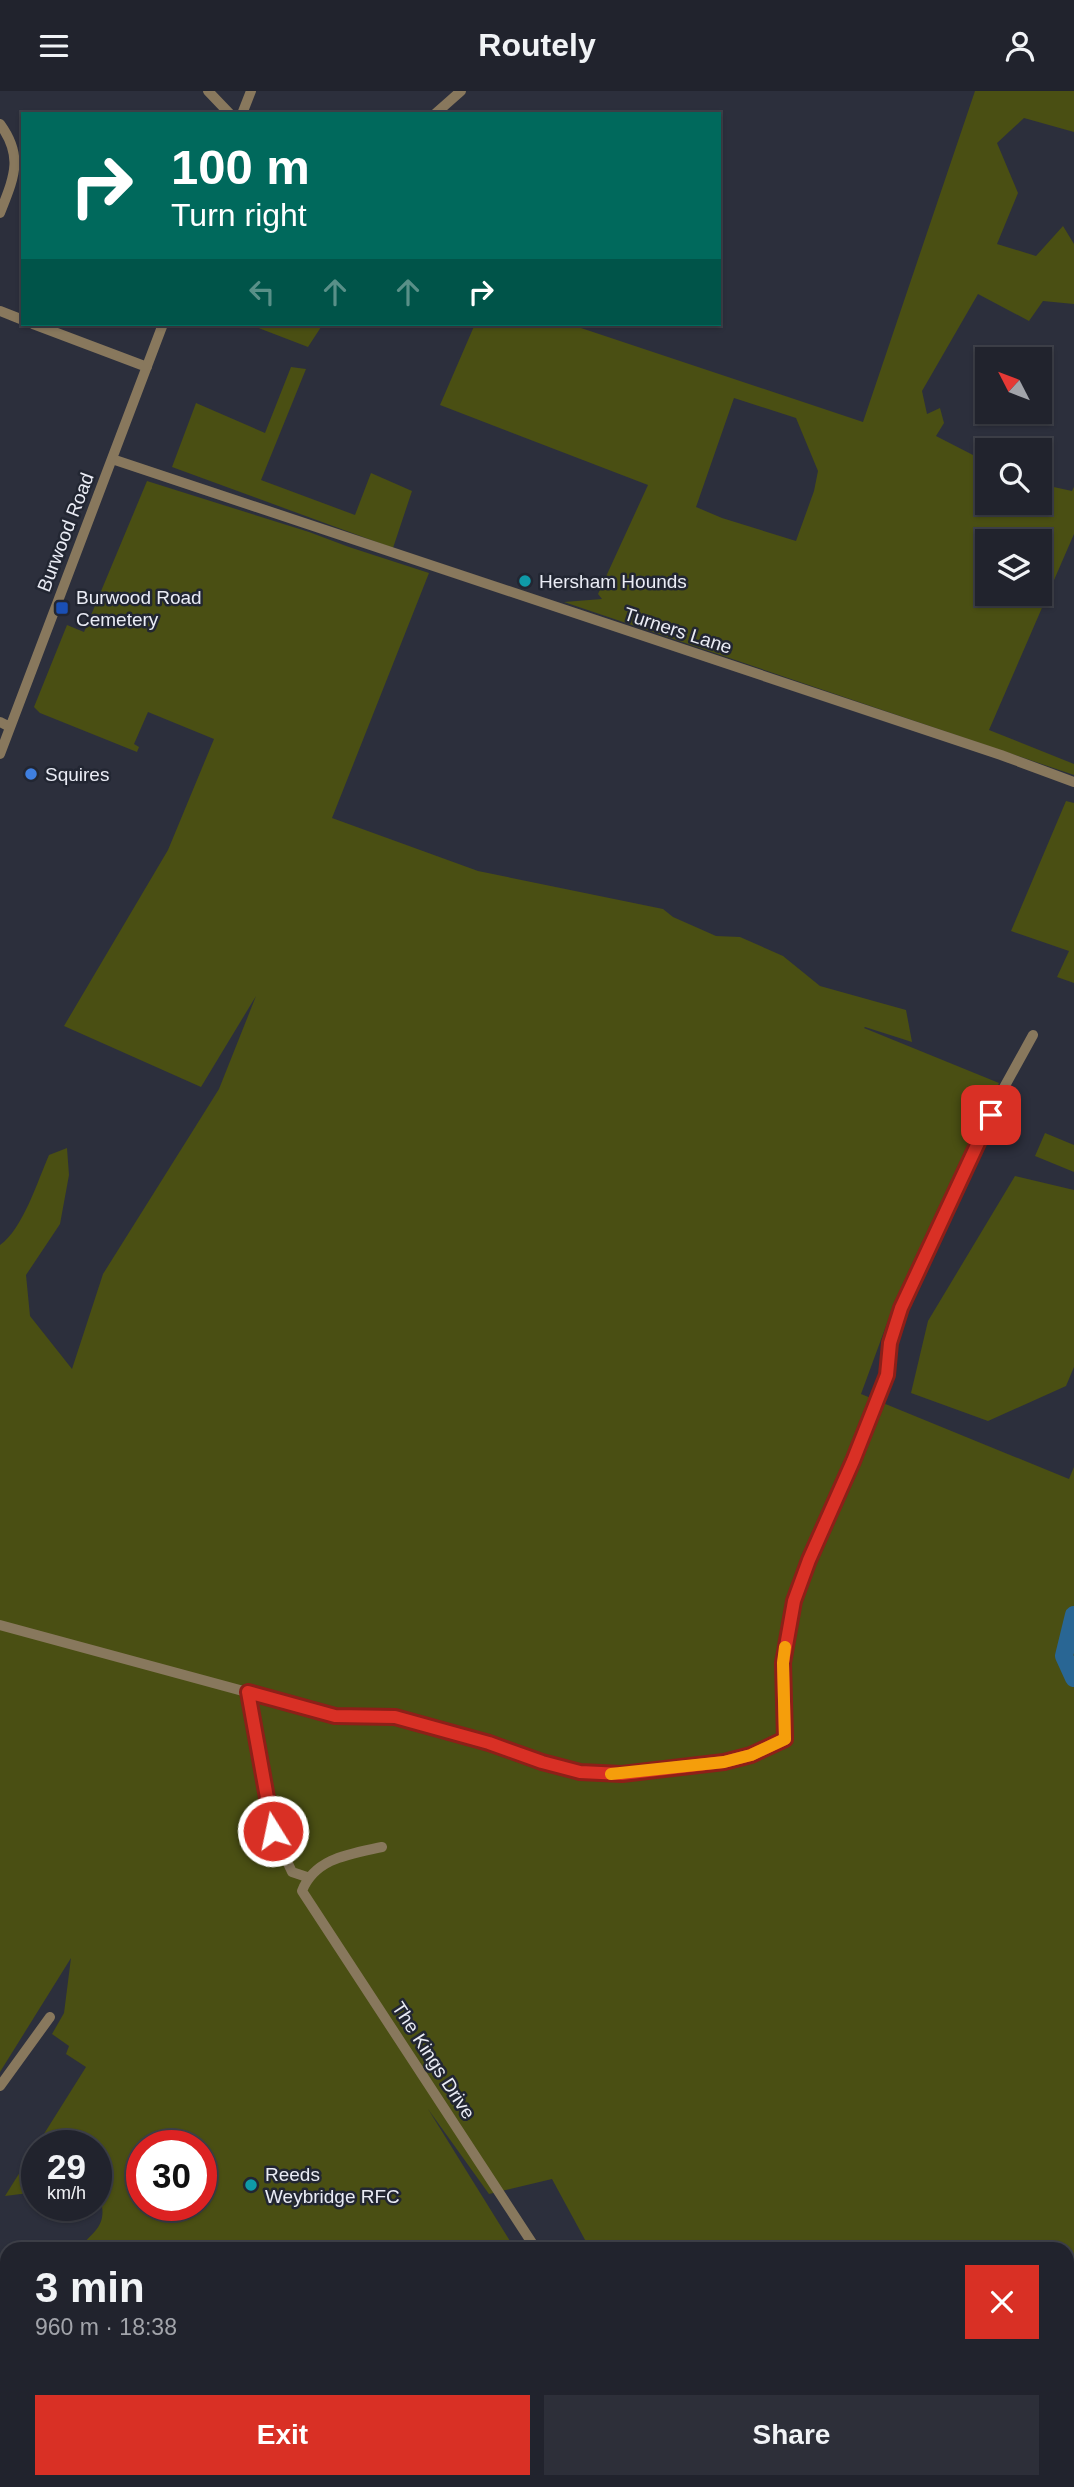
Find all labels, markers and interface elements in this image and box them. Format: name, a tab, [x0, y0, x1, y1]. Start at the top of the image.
icon: menu	[35, 27, 73, 65]
text: Routely	[478, 27, 596, 63]
icon: person	[1001, 27, 1039, 65]
icon: right	[56, 140, 147, 231]
text: 100 m	[171, 140, 310, 194]
text: Turn right	[171, 197, 307, 233]
icon: left	[243, 273, 281, 311]
icon: ahead	[316, 273, 354, 311]
icon: ahead	[389, 273, 427, 311]
icon: right	[462, 273, 500, 311]
north arrow	[975, 347, 1052, 423]
map controls	[975, 347, 1052, 606]
button: search	[975, 438, 1052, 515]
street label: Burwood Road	[33, 470, 98, 595]
button: layers	[975, 529, 1052, 606]
place label: Hersham Hounds	[539, 571, 687, 592]
marker: Hersham Hounds	[517, 573, 533, 589]
place label: Burwood Road Cemetery	[76, 587, 202, 630]
marker: Burwood Road Cemetery	[54, 600, 70, 616]
street label: Turners Lane	[621, 603, 734, 658]
place label: Squires	[45, 764, 109, 785]
marker: Squires	[23, 766, 39, 782]
pin	[961, 1085, 1021, 1145]
icon: arrive	[972, 1096, 1010, 1134]
position arrow	[236, 1794, 310, 1868]
street label: The Kings Drive	[388, 1998, 479, 2123]
speed limit sign: 30	[126, 2130, 217, 2221]
text: 29	[47, 2147, 86, 2186]
place label: Reeds Weybridge RFC	[265, 2164, 400, 2207]
marker: Reeds Weybridge RFC	[243, 2177, 259, 2193]
text: km/h	[47, 2183, 86, 2203]
text: 3 min	[35, 2264, 145, 2311]
button: close	[965, 2265, 1039, 2339]
text: 960 m · 18:38	[35, 2314, 177, 2340]
button: Exit	[35, 2395, 530, 2475]
button: Share	[544, 2395, 1039, 2475]

